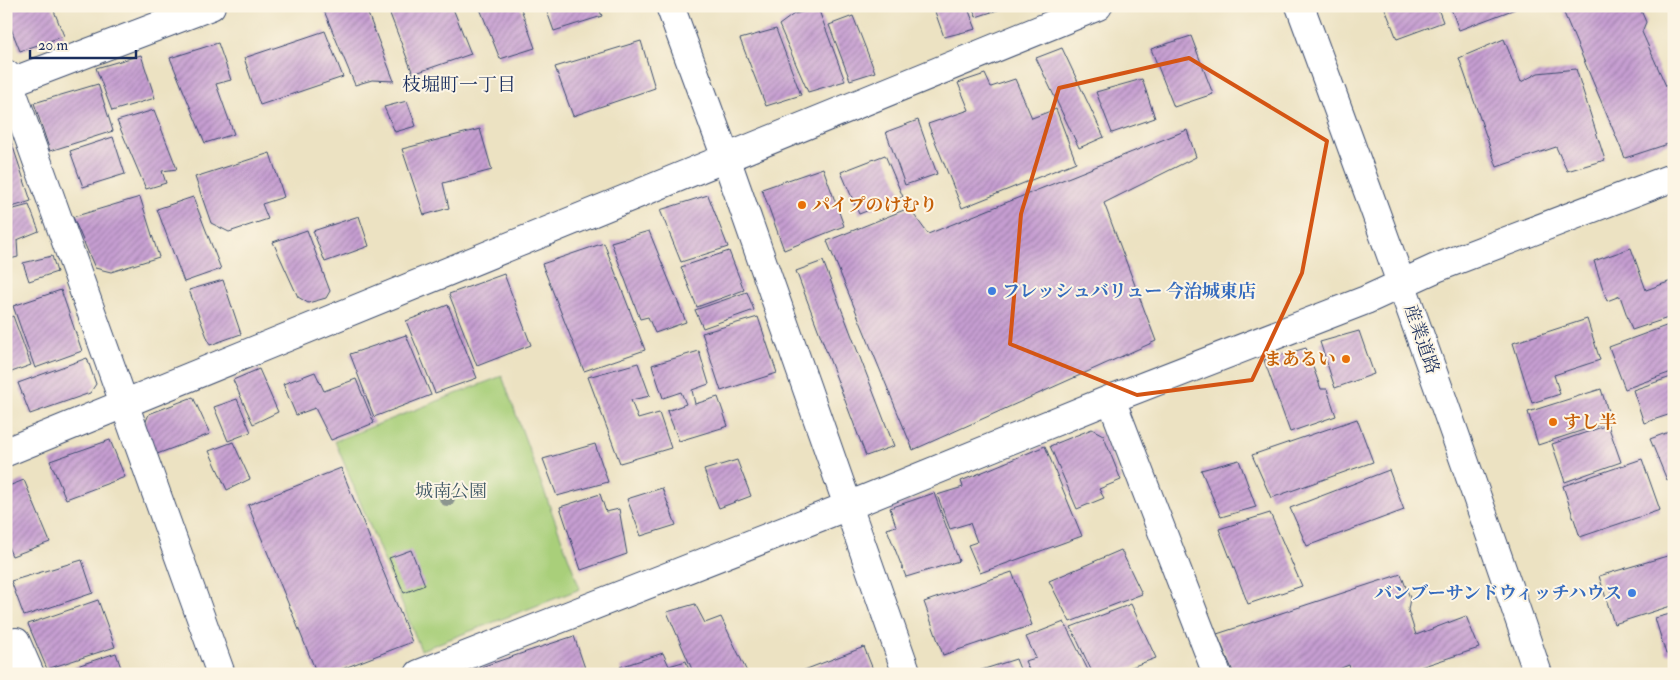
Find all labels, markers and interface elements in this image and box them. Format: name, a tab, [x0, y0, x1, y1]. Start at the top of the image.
scale bar	[30, 28, 136, 60]
text: 20 m	[38, 36, 68, 55]
district label: 枝堀町一丁目	[402, 73, 516, 97]
place label: パイプのけむり	[812, 194, 937, 217]
marker: パイプのけむり	[796, 199, 808, 211]
place label: フレッシュバリュー 今治城東店	[1002, 280, 1256, 303]
marker: フレッシュバリュー 今治城東店	[986, 285, 998, 297]
street label: 産業道路	[1399, 301, 1444, 377]
place label: まあるい	[1264, 348, 1336, 371]
marker: まあるい	[1340, 353, 1352, 365]
place label: すし半	[1563, 411, 1617, 434]
marker: すし半	[1547, 416, 1559, 428]
park label: 城南公園	[415, 480, 487, 503]
place label: バンブーサンドウィッチハウス	[1374, 582, 1622, 605]
marker: バンブーサンドウィッチハウス	[1626, 587, 1638, 599]

